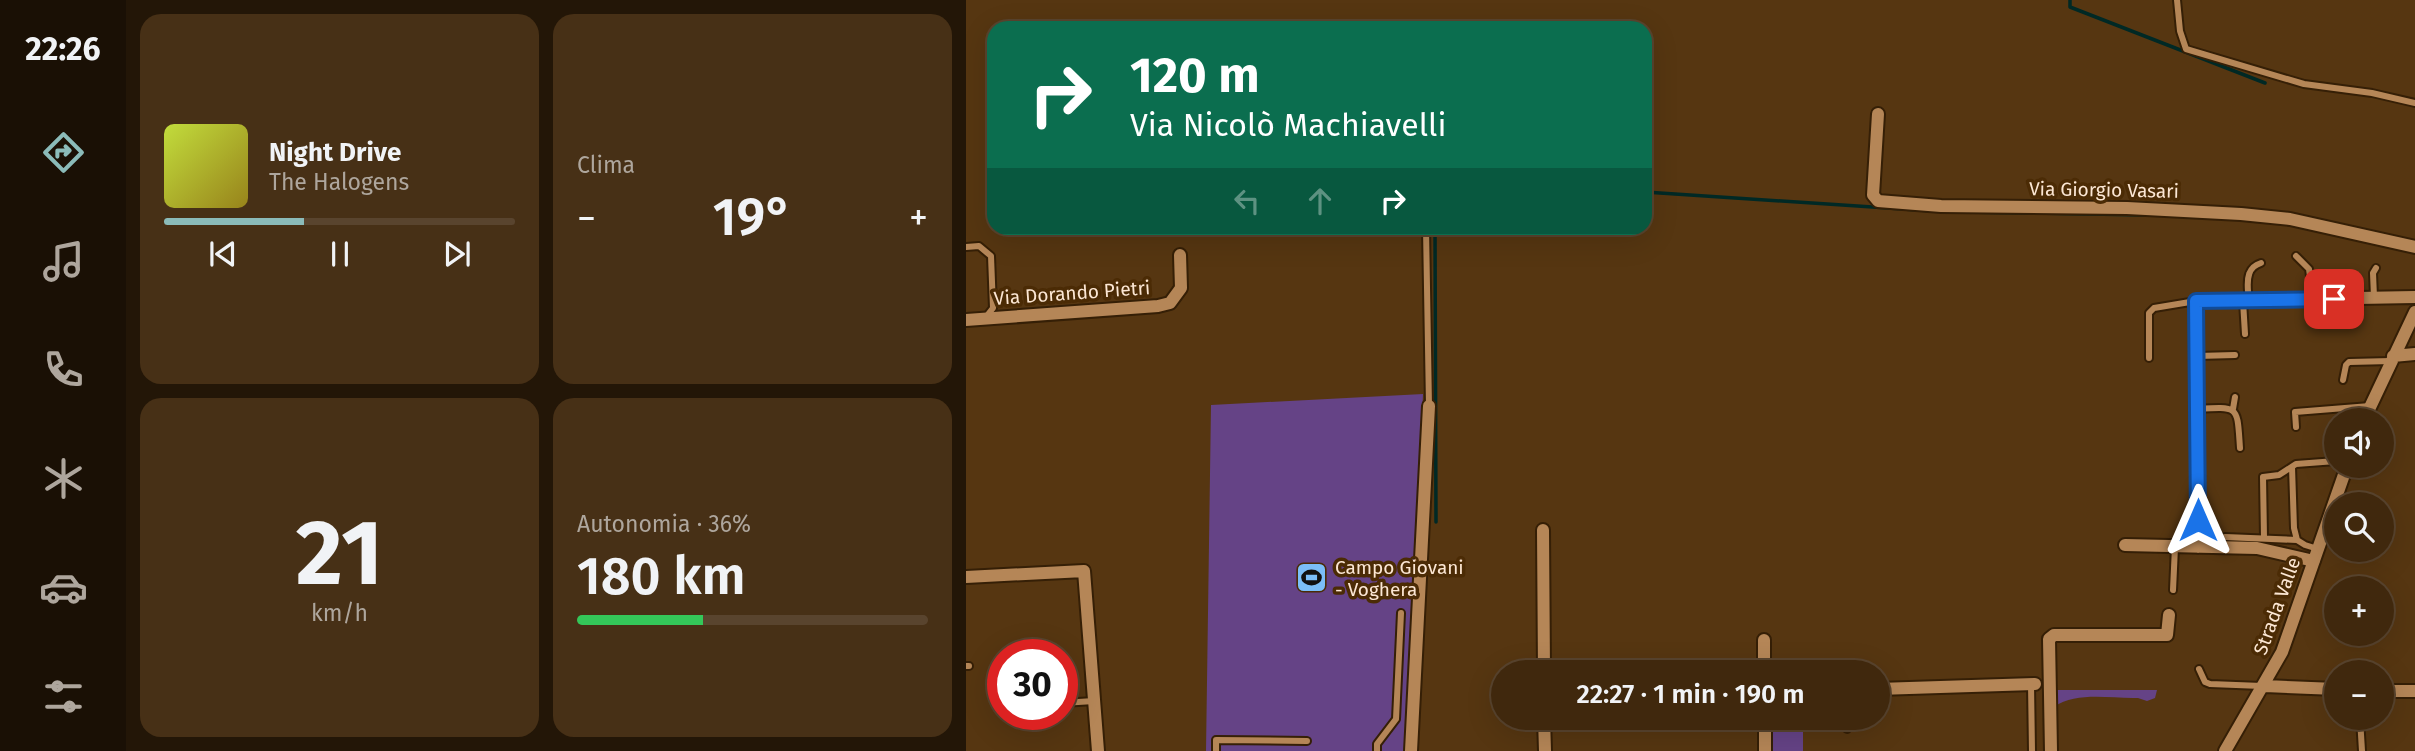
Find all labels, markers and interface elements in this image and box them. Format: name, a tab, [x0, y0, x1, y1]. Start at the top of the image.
text: 22:26	[25, 30, 101, 68]
text: 120 m	[1130, 46, 1260, 105]
icon: right	[1015, 49, 1106, 140]
text: Via Nicolò Machiavelli	[1130, 106, 1446, 144]
icon: directions	[39, 128, 88, 177]
text: Night Drive	[269, 137, 401, 168]
text: Clima	[577, 151, 635, 179]
text: The Halogens	[269, 168, 409, 196]
street label: Via Giorgio Vasari	[2029, 177, 2179, 203]
icon: left	[1228, 182, 1266, 220]
icon: ahead	[1301, 182, 1339, 220]
icon: right	[1374, 182, 1412, 220]
text: 19°	[713, 186, 792, 249]
text: −	[577, 195, 596, 241]
text: +	[909, 195, 928, 241]
icon: previous	[204, 235, 242, 273]
icon: pause	[321, 235, 359, 273]
icon: next	[438, 235, 476, 273]
icon: music	[39, 237, 88, 286]
pin	[2304, 269, 2364, 329]
street label: Via Dorando Pietri	[993, 276, 1151, 310]
icon: arrive	[2315, 280, 2353, 318]
icon: phone	[39, 345, 88, 394]
map controls	[2324, 408, 2394, 730]
button: sound	[2324, 408, 2394, 478]
icon: climate	[39, 454, 88, 503]
position arrow	[2161, 483, 2235, 557]
button: search	[2324, 492, 2394, 562]
text: 21	[296, 499, 383, 608]
text: Autonomia · 36%	[577, 510, 751, 538]
text: 180 km	[577, 545, 746, 608]
street label: Strada Valle	[2249, 554, 2305, 658]
place label: Campo Giovani - Voghera	[1335, 556, 1464, 601]
sports icon: Campo Giovani - Voghera	[1295, 561, 1329, 595]
icon: car	[39, 563, 88, 612]
button: +	[2324, 576, 2394, 646]
text: km/h	[311, 599, 368, 627]
speed limit sign: 30	[987, 639, 1078, 730]
button: −	[2324, 660, 2394, 730]
icon: filters	[39, 672, 88, 721]
text: 22:27 · 1 min · 190 m	[1576, 679, 1805, 710]

